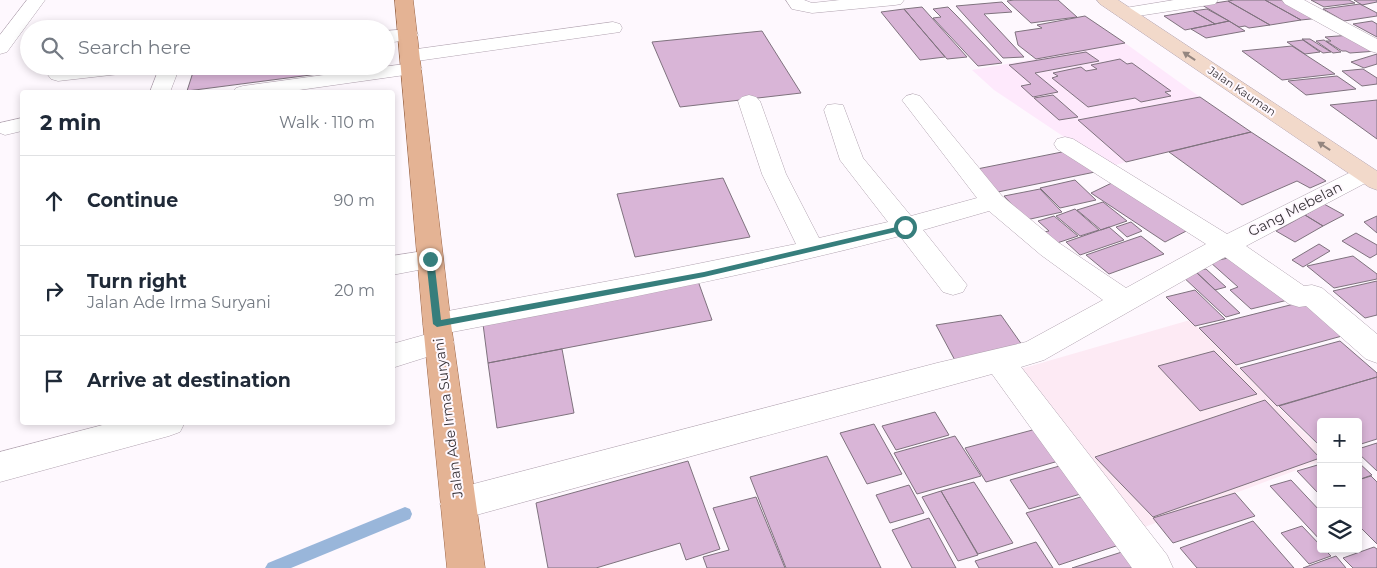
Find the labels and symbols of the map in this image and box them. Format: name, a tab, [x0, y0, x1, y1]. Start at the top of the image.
one-way arrow	[1183, 51, 1196, 61]
street label: Jalan Kauman	[1205, 63, 1279, 119]
one-way arrow	[1318, 142, 1331, 151]
street label: Gang Mebelan	[1245, 178, 1345, 240]
route start	[894, 216, 917, 239]
route end	[419, 248, 442, 271]
street label: Jalan Ade Irma Suryani	[429, 337, 467, 500]

